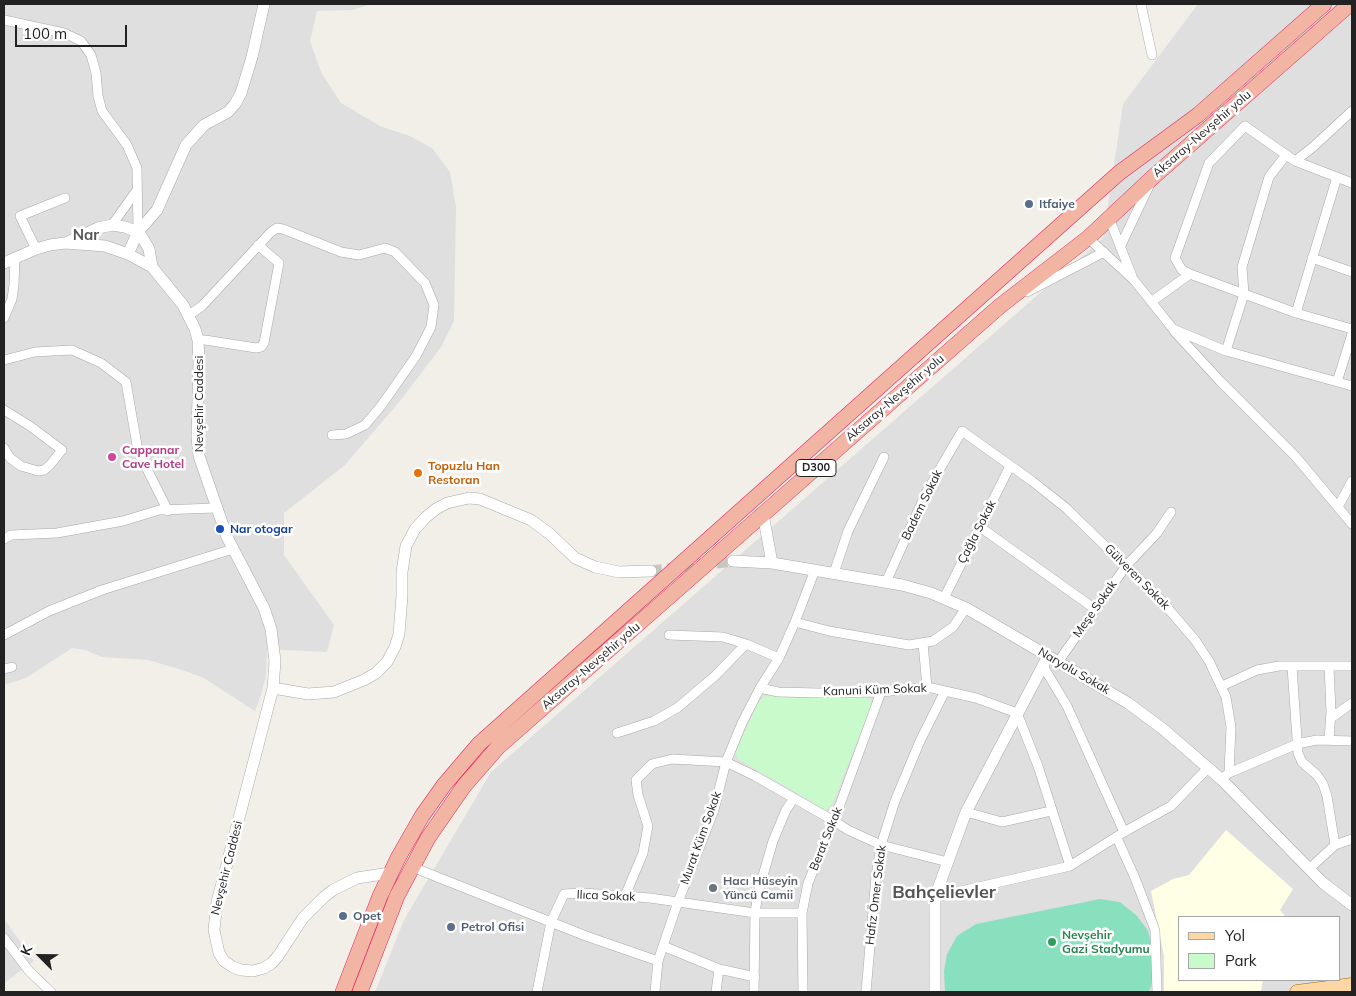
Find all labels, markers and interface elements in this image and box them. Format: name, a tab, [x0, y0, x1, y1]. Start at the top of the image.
scale bar	[18, 15, 130, 47]
text: 100 m	[23, 24, 67, 43]
street label: Aksaray-Nevşehir yolu	[1150, 87, 1254, 181]
place label: Itfaiye	[1039, 197, 1075, 211]
marker: Itfaiye	[1023, 198, 1035, 210]
district label: Nar	[73, 226, 99, 244]
street label: Aksaray-Nevşehir yolu	[843, 351, 947, 445]
street label: Nevşehir Caddesi	[192, 356, 206, 452]
place label: Cappanar Cave Hotel	[122, 443, 184, 471]
marker: Cappanar Cave Hotel	[106, 451, 118, 463]
place label: Topuzlu Han Restoran	[428, 459, 500, 487]
road number: D300	[796, 459, 836, 476]
marker: Topuzlu Han Restoran	[412, 467, 424, 479]
street label: Badem Sokak	[899, 467, 945, 543]
street label: Çağla Sokak	[955, 498, 999, 566]
place label: Nar otogar	[230, 522, 293, 536]
marker: Nar otogar	[214, 523, 226, 535]
street label: Gülveren Sokak	[1101, 541, 1173, 613]
street label: Meşe Sokak	[1070, 578, 1120, 640]
street label: Aksaray-Nevşehir yolu	[539, 619, 643, 713]
street label: Naryolu Sokak	[1035, 645, 1113, 697]
street label: Kanuni Küm Sokak	[823, 681, 927, 699]
street label: Murat Küm Sokak	[677, 790, 725, 886]
street label: Berat Sokak	[807, 805, 845, 873]
street label: Nevşehir Caddesi	[208, 819, 246, 917]
street label: Hafız Ömer Sokak	[863, 844, 889, 946]
place label: Hacı Hüseyin Yüncü Camii	[723, 874, 798, 902]
marker: Hacı Hüseyin Yüncü Camii	[707, 882, 719, 894]
district label: Bahçelievler	[892, 882, 996, 904]
street label: Ilıca Sokak	[576, 888, 636, 904]
place label: Opet	[353, 909, 381, 923]
marker: Opet	[337, 910, 349, 922]
legend	[1178, 916, 1341, 981]
place label: Petrol Ofisi	[461, 920, 524, 934]
marker: Petrol Ofisi	[445, 921, 457, 933]
text: Yol	[1225, 926, 1245, 945]
place label: Nevşehir Gazi Stadyumu	[1062, 928, 1150, 956]
north arrow	[15, 931, 65, 981]
marker: Nevşehir Gazi Stadyumu	[1046, 936, 1058, 948]
text: K	[16, 942, 36, 958]
text: Park	[1225, 951, 1257, 970]

